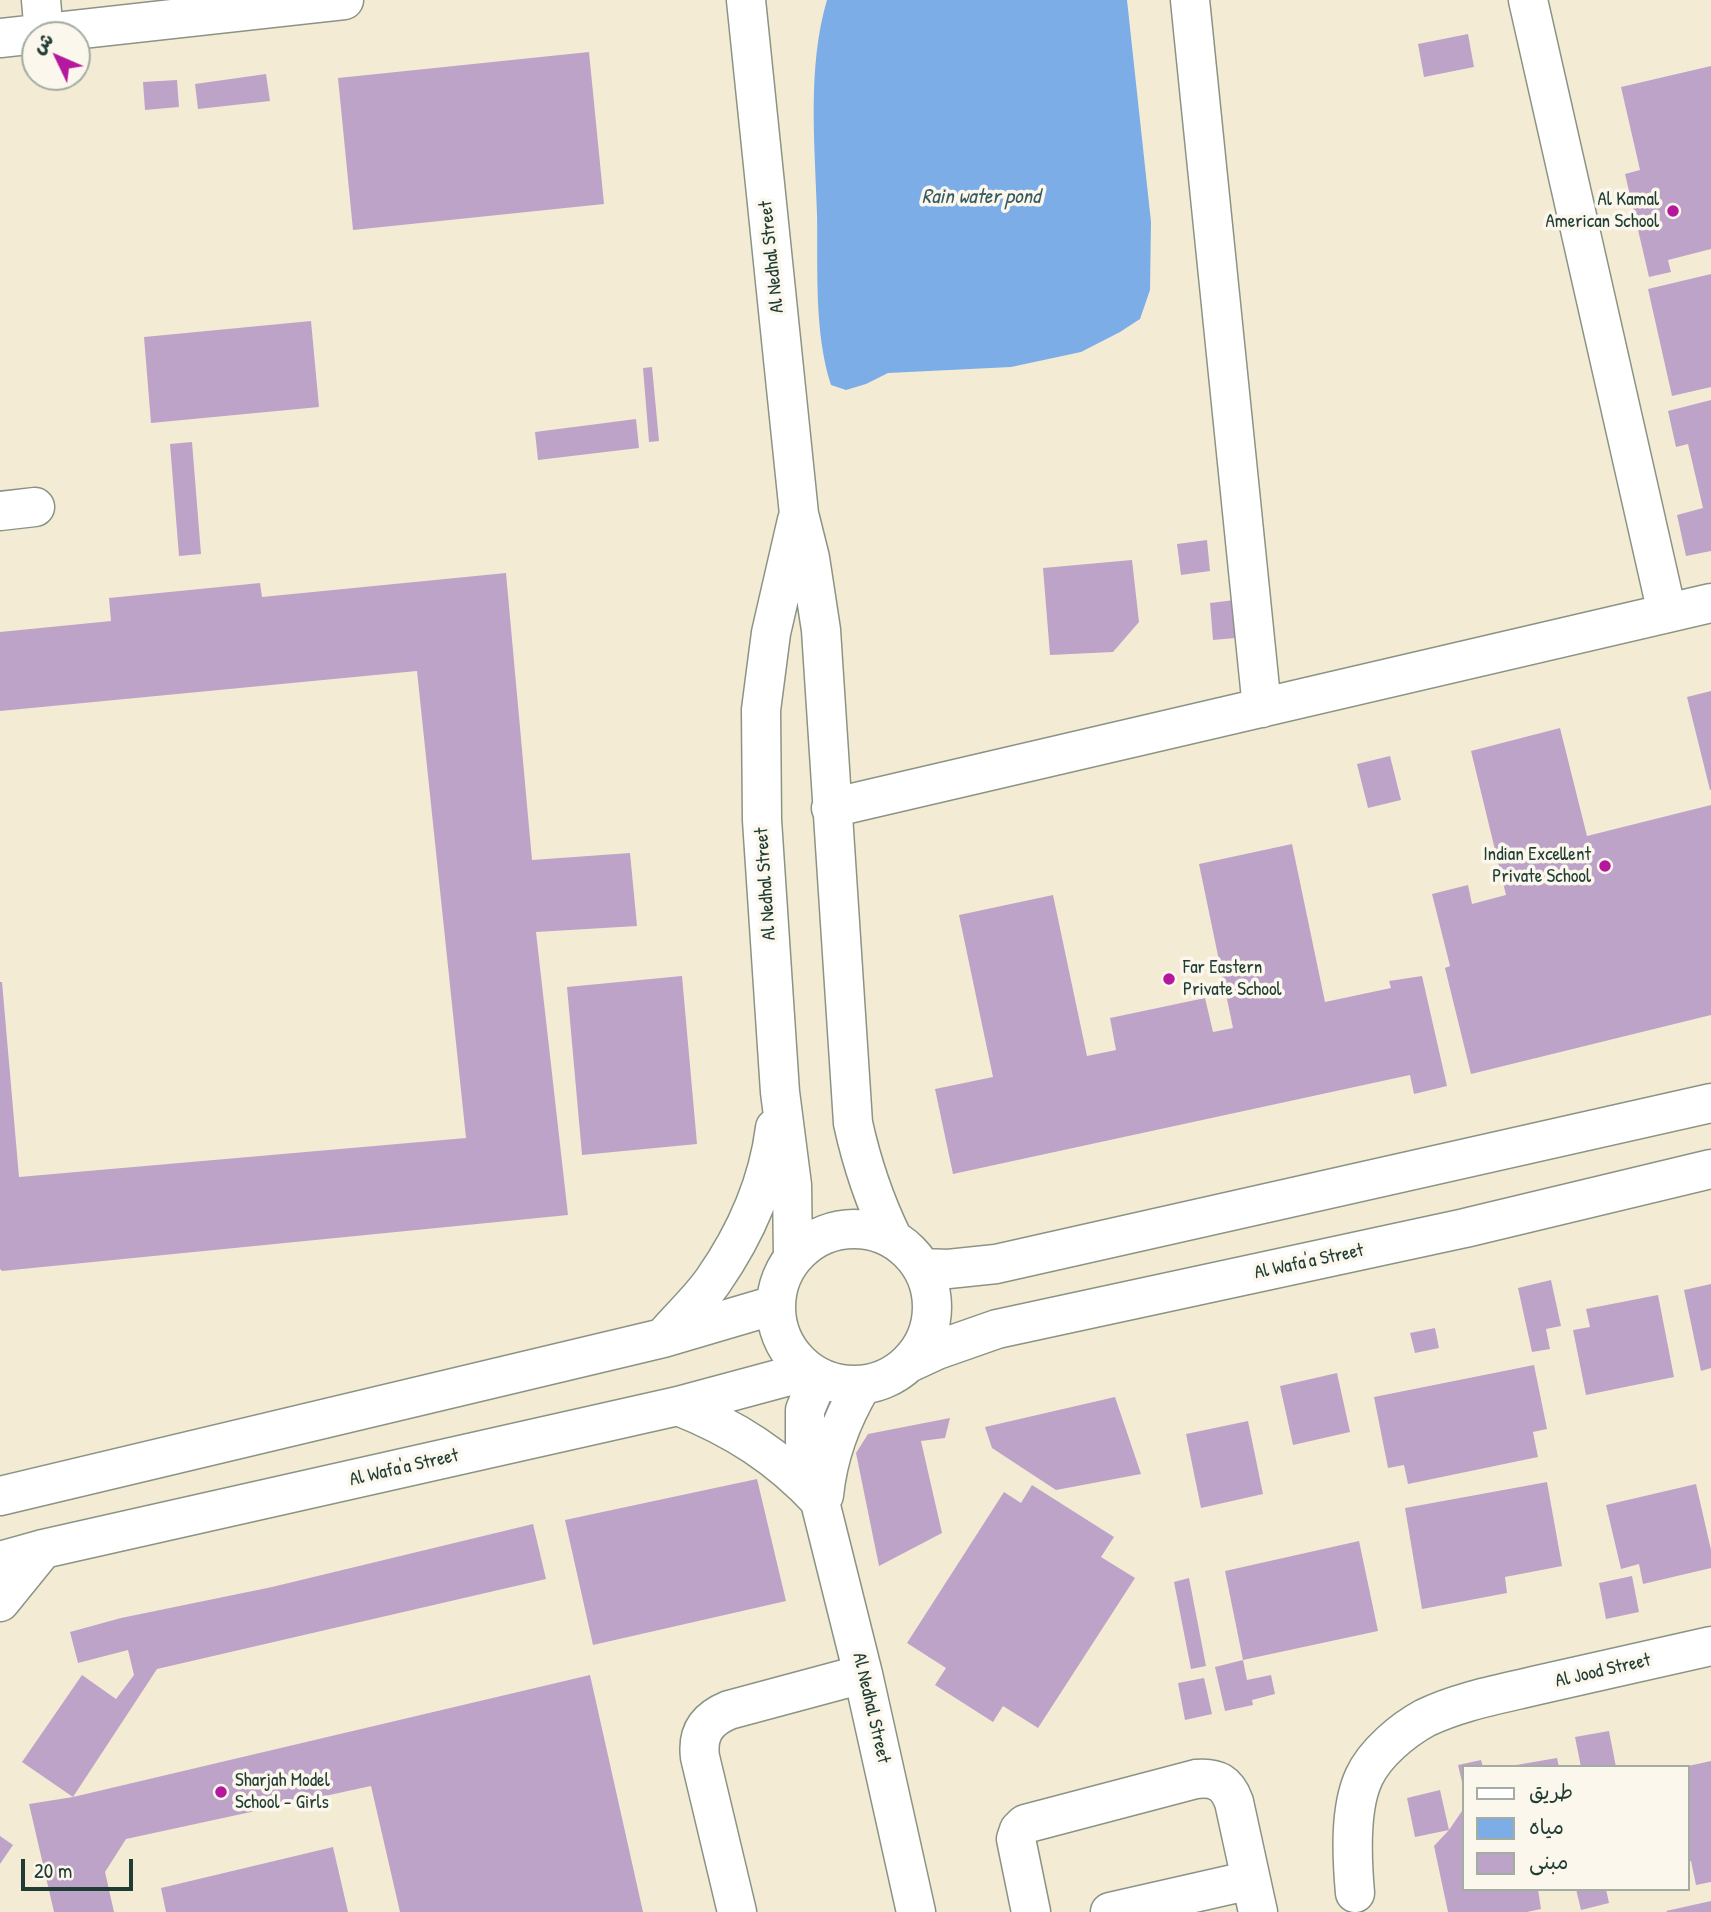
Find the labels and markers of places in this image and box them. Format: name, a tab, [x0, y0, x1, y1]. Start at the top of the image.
place label: Al Kamal American School	[1545, 189, 1659, 233]
marker: Al Kamal American School	[1665, 203, 1681, 219]
place label: Indian Excellent Private School	[1483, 844, 1591, 888]
marker: Indian Excellent Private School	[1597, 858, 1613, 874]
place label: Far Eastern Private School	[1183, 957, 1282, 1001]
marker: Far Eastern Private School	[1161, 971, 1177, 987]
place label: Sharjah Model School - Girls	[235, 1770, 330, 1814]
marker: Sharjah Model School - Girls	[213, 1784, 229, 1800]

